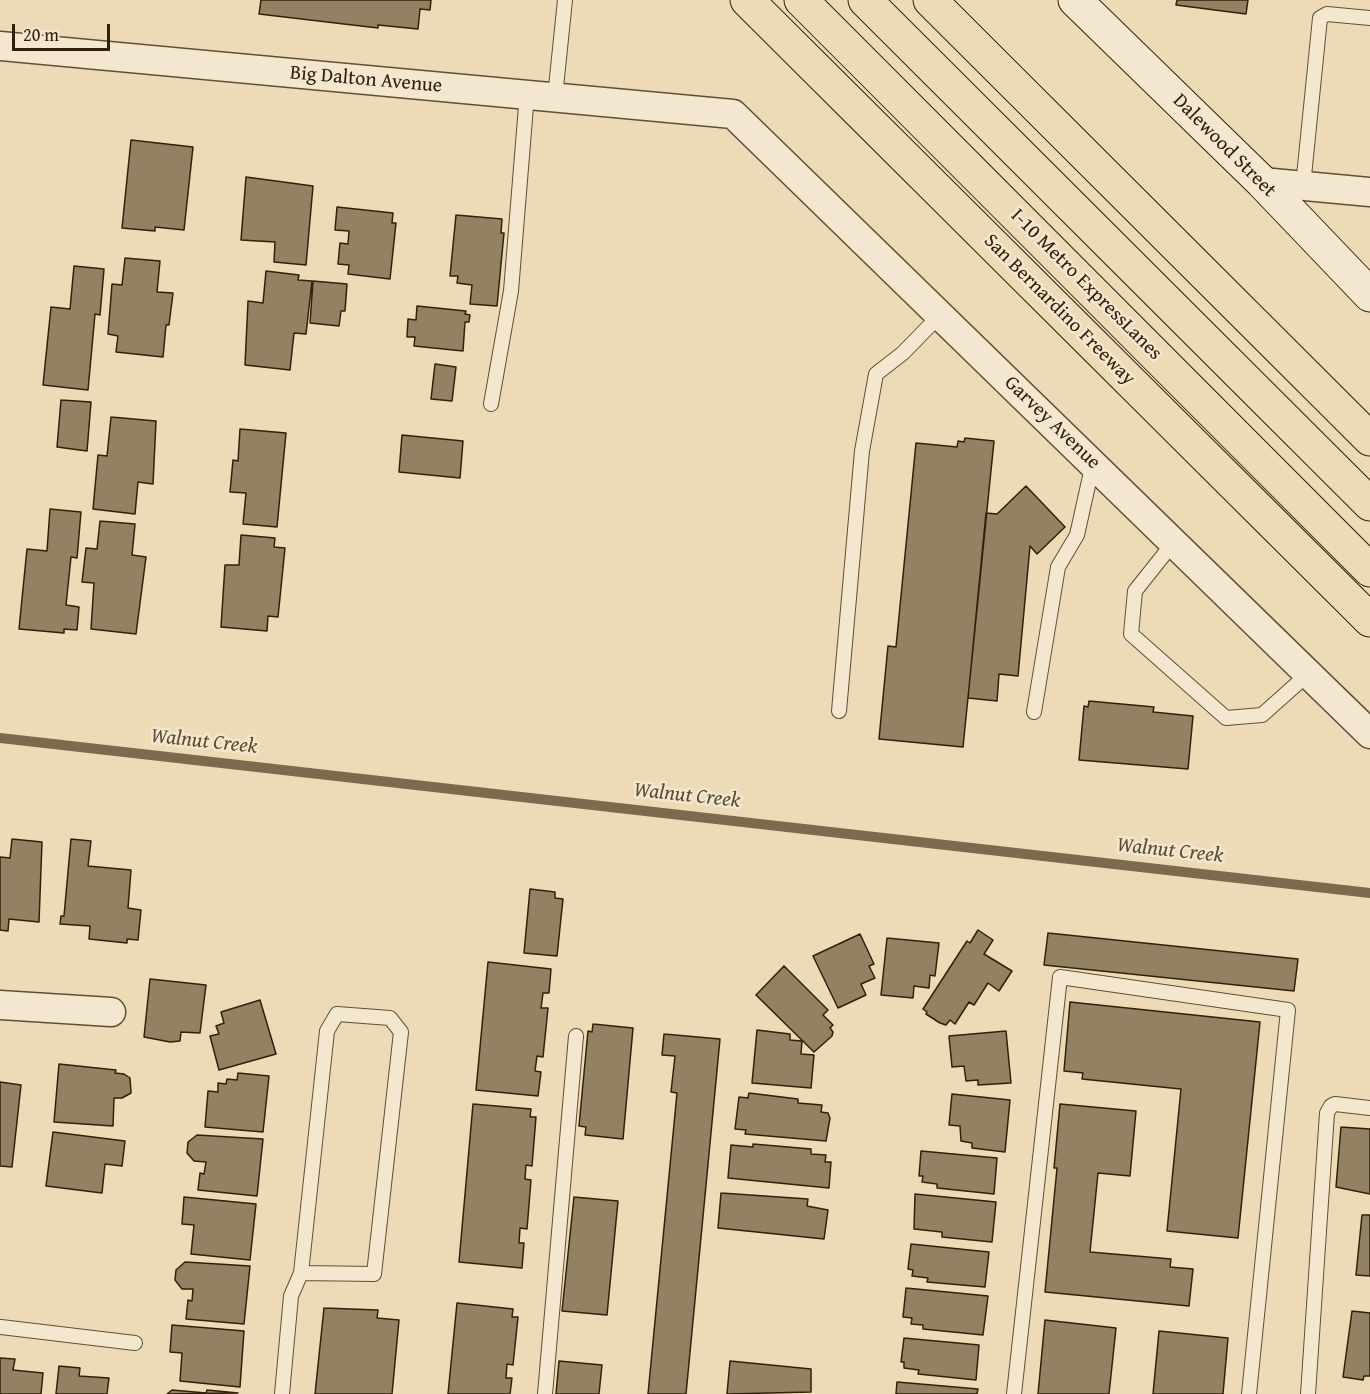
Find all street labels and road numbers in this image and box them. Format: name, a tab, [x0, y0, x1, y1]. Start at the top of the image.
street label: Big Dalton Avenue	[289, 61, 443, 99]
street label: Dalewood Street	[1167, 89, 1281, 203]
street label: I-10 Metro ExpressLanes	[1005, 204, 1167, 366]
street label: San Bernardino Freeway	[978, 229, 1140, 391]
street label: Garvey Avenue	[999, 371, 1105, 475]

